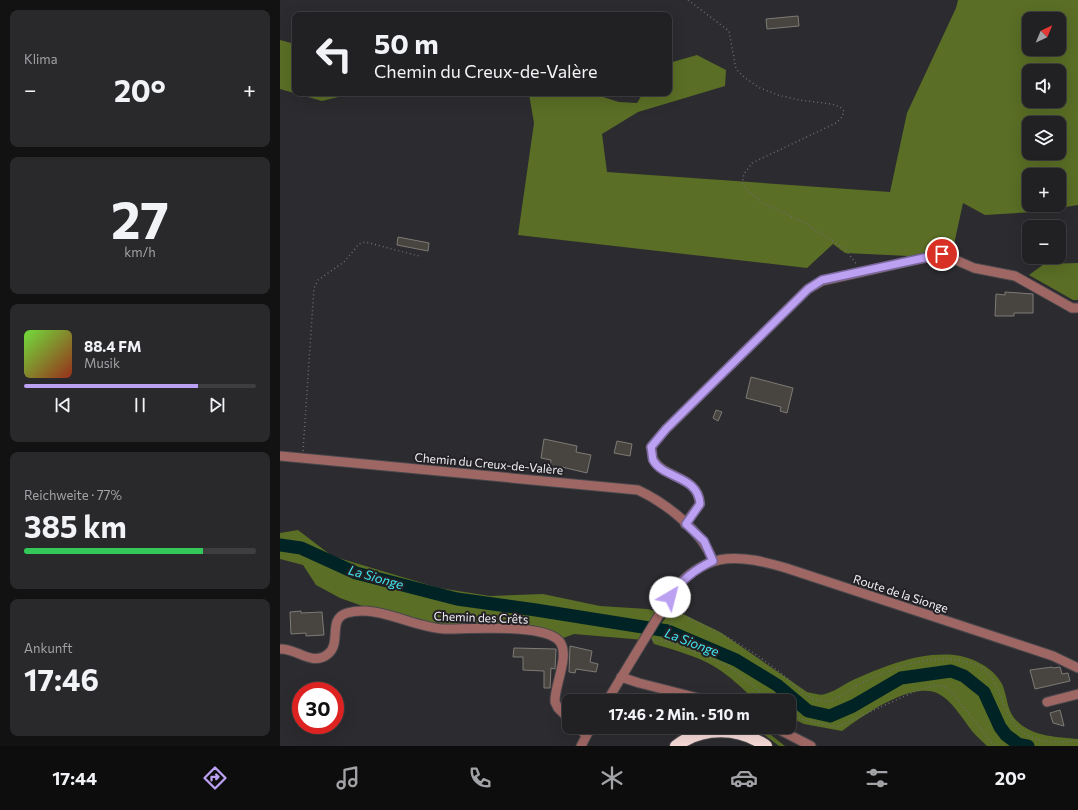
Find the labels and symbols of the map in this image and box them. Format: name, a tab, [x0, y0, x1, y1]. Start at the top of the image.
north arrow	[1022, 12, 1066, 56]
pin	[925, 237, 959, 271]
street label: Chemin du Creux-de-Valère	[414, 450, 564, 476]
water label: La Sionge	[347, 561, 406, 593]
street label: Route de la Sionge	[852, 571, 950, 615]
position arrow	[649, 576, 691, 618]
street label: Chemin des Crêts	[433, 608, 529, 626]
water label: La Sionge	[663, 624, 721, 660]
speed limit sign: 30	[292, 682, 344, 734]

